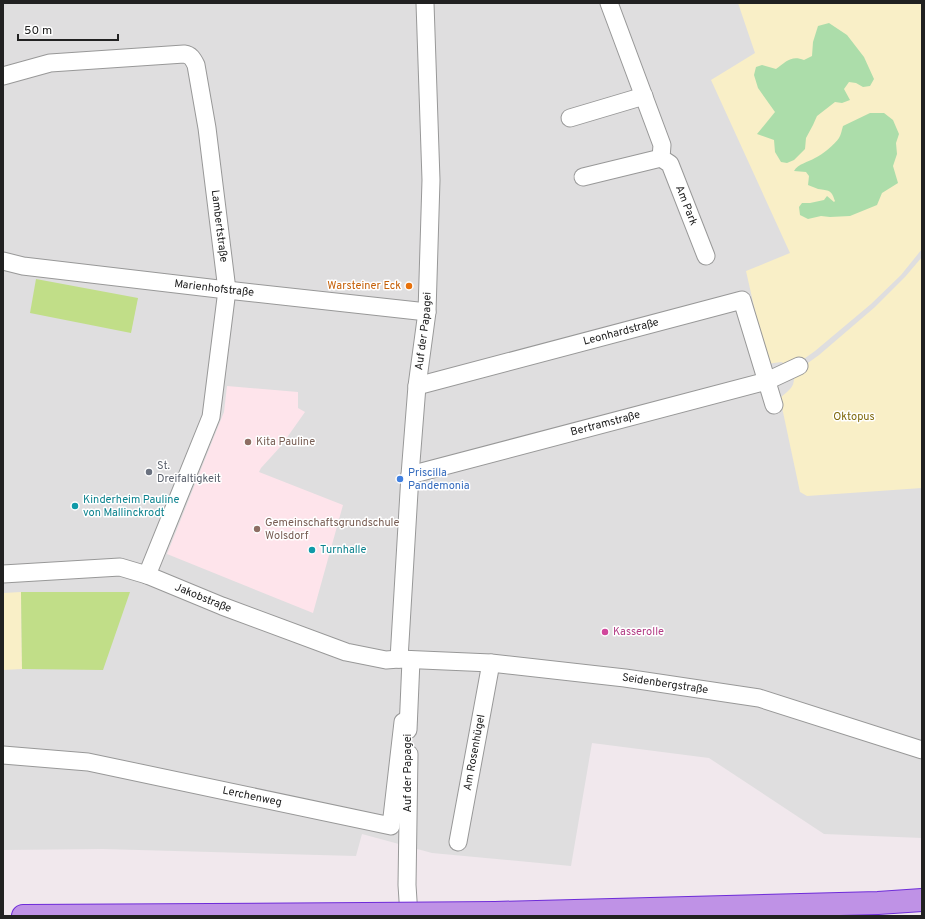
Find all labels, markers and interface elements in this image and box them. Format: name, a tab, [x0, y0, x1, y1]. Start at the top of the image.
scale bar	[18, 16, 118, 42]
text: 50 m	[24, 23, 52, 39]
street label: Am Park	[672, 183, 700, 228]
street label: Lambertstraße	[208, 189, 231, 263]
street label: Marienhofstraße	[173, 277, 255, 300]
place label: Warsteiner Eck	[327, 279, 401, 293]
marker: Warsteiner Eck	[404, 281, 414, 291]
street label: Auf der Papagei	[412, 292, 435, 371]
street label: Leonhardstraße	[582, 315, 660, 349]
street label: Bertramstraße	[569, 408, 642, 439]
park label: Oktopus	[833, 410, 875, 424]
place label: Kita Pauline	[256, 435, 315, 449]
marker: Kita Pauline	[243, 437, 253, 447]
place label: St. Dreifaltigkeit	[157, 459, 221, 486]
place label: Priscilla Pandemonia	[408, 466, 470, 493]
marker: St. Dreifaltigkeit	[144, 467, 154, 477]
marker: Priscilla Pandemonia	[395, 474, 405, 484]
place label: Kinderheim Pauline von Mallinckrodt	[83, 493, 180, 520]
marker: Kinderheim Pauline von Mallinckrodt	[70, 501, 80, 511]
place label: Gemeinschaftsgrundschule Wolsdorf	[265, 516, 399, 543]
marker: Gemeinschaftsgrundschule Wolsdorf	[252, 524, 262, 534]
place label: Turnhalle	[320, 543, 366, 557]
marker: Turnhalle	[307, 545, 317, 555]
street label: Jakobstraße	[173, 580, 233, 616]
place label: Kasserolle	[613, 625, 664, 639]
marker: Kasserolle	[600, 627, 610, 637]
street label: Seidenbergstraße	[621, 671, 709, 697]
street label: Am Rosenhügel	[461, 713, 488, 792]
street label: Auf der Papagei	[401, 734, 415, 812]
street label: Lerchenweg	[221, 784, 283, 810]

